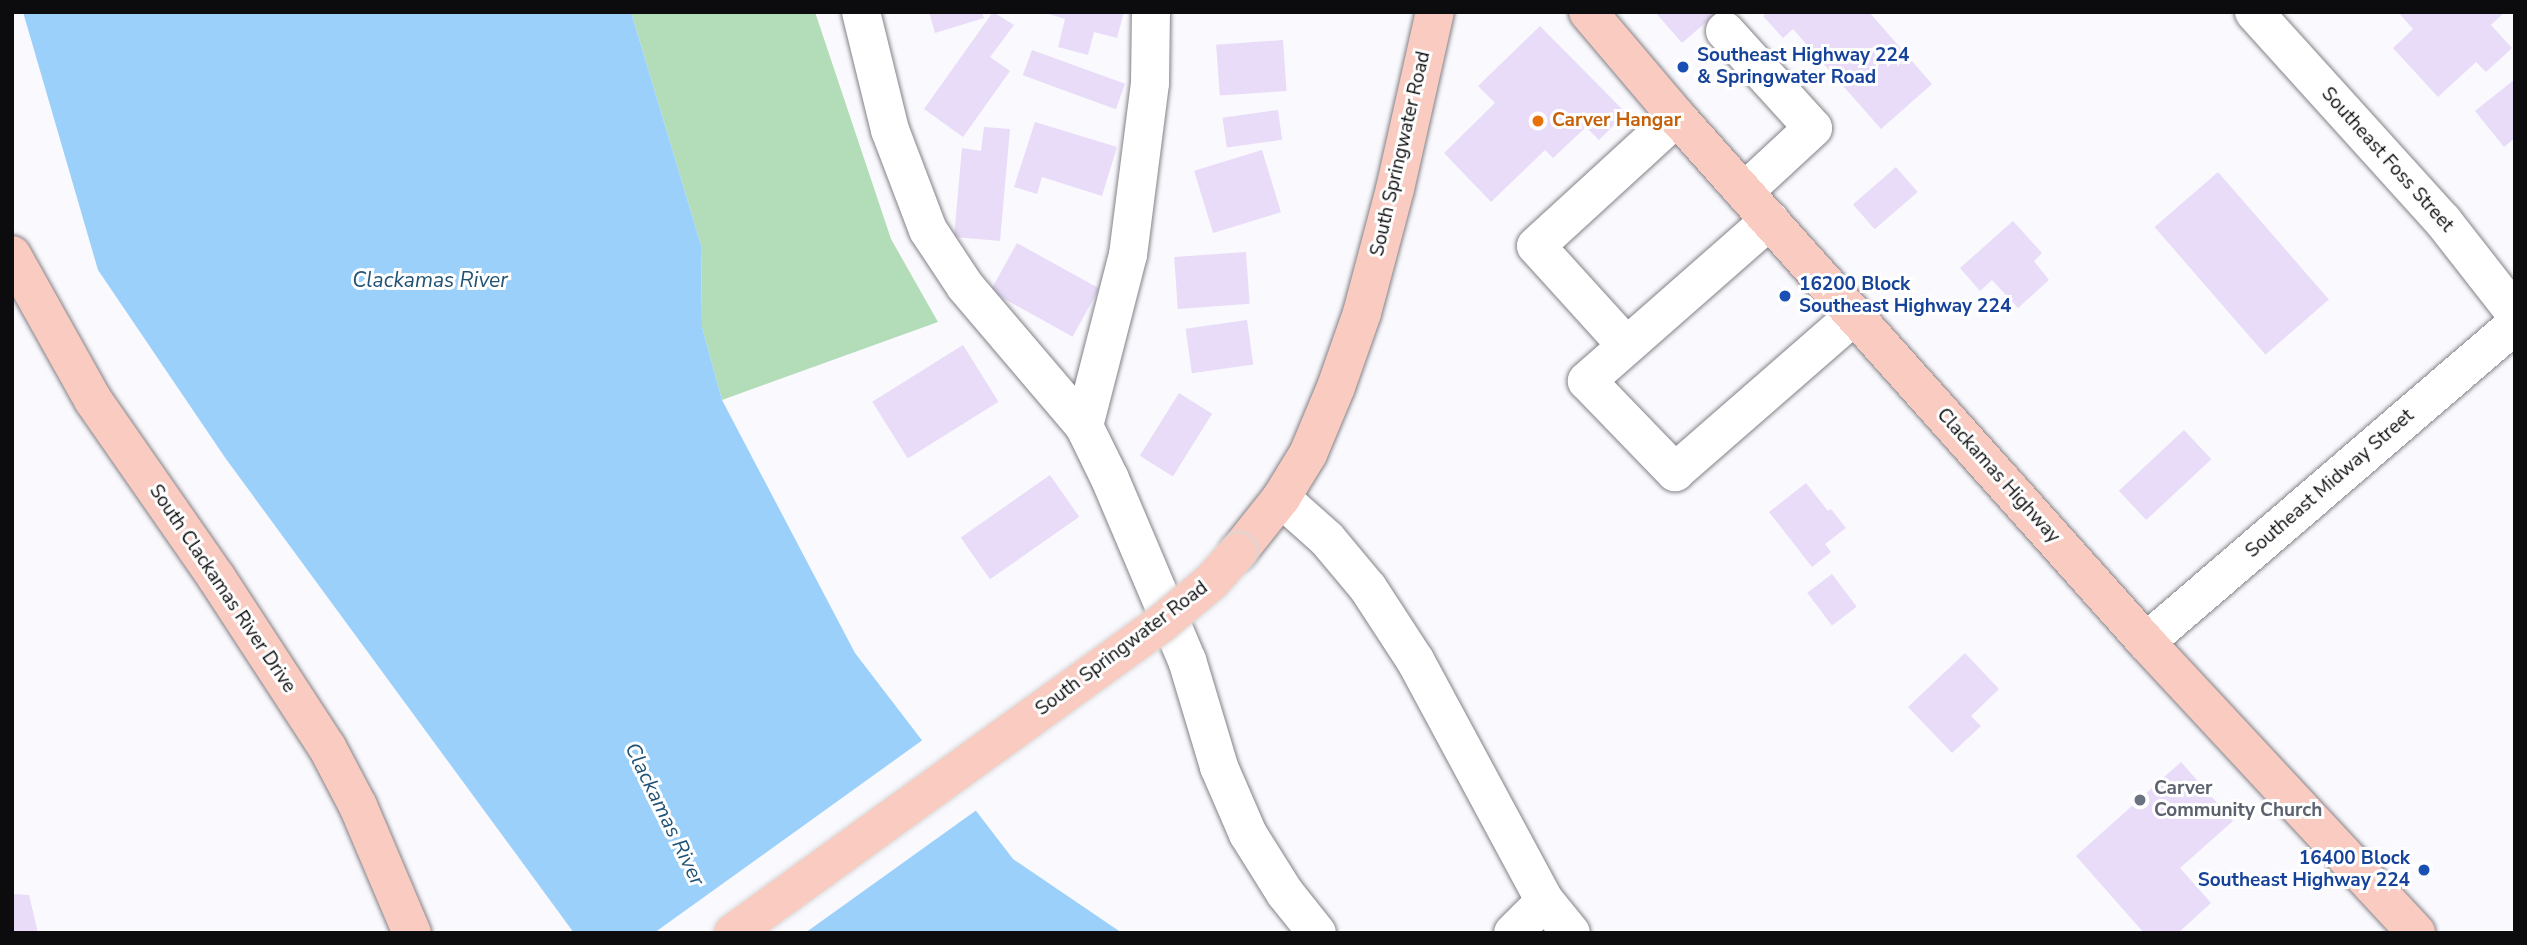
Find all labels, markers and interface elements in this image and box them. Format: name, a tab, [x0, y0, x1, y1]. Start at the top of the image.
place label: Southeast Highway 224 & Springwater Road	[1697, 45, 1909, 89]
street label: South Springwater Road	[1366, 49, 1436, 259]
marker: Southeast Highway 224 & Springwater Road	[1675, 59, 1691, 75]
street label: Southeast Foss Street	[2316, 83, 2458, 237]
place label: Carver Hangar	[1552, 110, 1681, 132]
marker: Carver Hangar	[1530, 113, 1546, 129]
water label: Clackamas River	[352, 267, 508, 293]
place label: 16200 Block Southeast Highway 224	[1799, 274, 2011, 318]
marker: 16200 Block Southeast Highway 224	[1777, 288, 1793, 304]
street label: Clackamas Highway	[1932, 404, 2064, 548]
street label: Southeast Midway Street	[2241, 405, 2419, 563]
street label: South Clackamas River Drive	[144, 481, 300, 697]
street label: South Springwater Road	[1031, 577, 1213, 721]
water label: Clackamas River	[620, 739, 710, 889]
place label: Carver Community Church	[2154, 778, 2322, 822]
marker: Carver Community Church	[2132, 792, 2148, 808]
place label: 16400 Block Southeast Highway 224	[2198, 848, 2410, 892]
marker: 16400 Block Southeast Highway 224	[2416, 862, 2432, 878]

